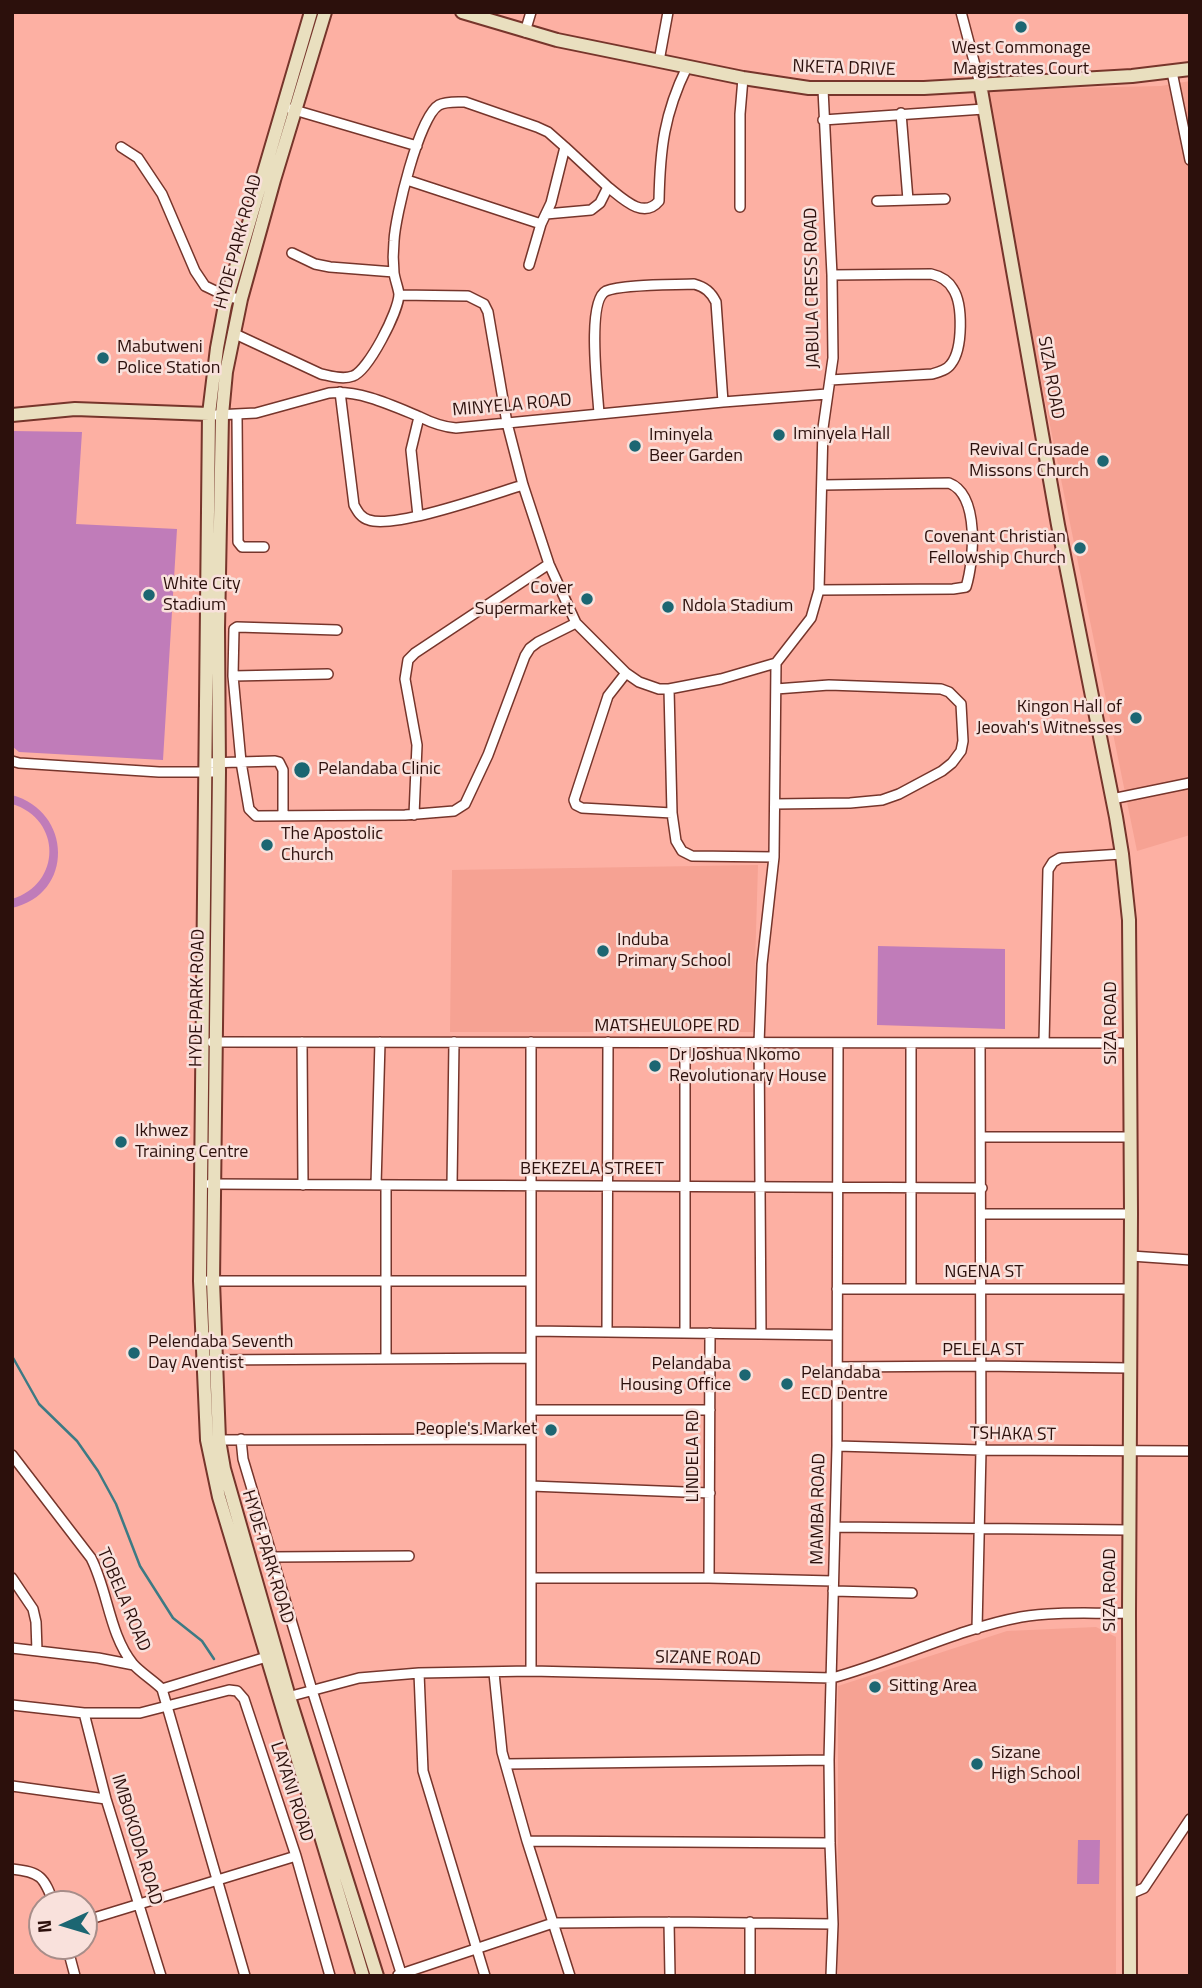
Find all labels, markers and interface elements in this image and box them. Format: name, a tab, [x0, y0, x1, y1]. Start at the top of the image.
marker: West Commonage Magistrates Court	[1013, 19, 1029, 35]
place label: West Commonage Magistrates Court	[951, 38, 1091, 80]
street label: NKETA DRIVE	[792, 56, 896, 82]
street label: HYDE PARK ROAD	[211, 172, 267, 312]
street label: JABULA CRESS ROAD	[801, 207, 825, 369]
street label: SIZA ROAD	[1032, 335, 1068, 421]
place label: Mabutweni Police Station	[117, 337, 220, 380]
marker: Mabutweni Police Station	[95, 350, 111, 366]
street label: MINYELA ROAD	[451, 390, 573, 422]
place label: Iminyela Hall	[793, 424, 890, 446]
place label: Iminyela Beer Garden	[649, 425, 743, 467]
marker: Iminyela Hall	[771, 427, 787, 443]
marker: Iminyela Beer Garden	[627, 438, 643, 454]
place label: Revival Crusade Missons Church	[969, 440, 1089, 482]
marker: Revival Crusade Missons Church	[1095, 453, 1111, 469]
place label: Covenant Christian Fellowship Church	[924, 527, 1066, 570]
marker: Covenant Christian Fellowship Church	[1072, 540, 1088, 556]
place label: White City Stadium	[163, 574, 241, 616]
place label: Cover Supermarket	[475, 578, 573, 620]
marker: White City Stadium	[141, 587, 157, 603]
marker: Cover Supermarket	[579, 591, 595, 607]
place label: Ndola Stadium	[682, 596, 793, 618]
marker: Ndola Stadium	[660, 599, 676, 615]
place label: Kingon Hall of Jeovah's Witnesses	[976, 697, 1122, 740]
marker: Kingon Hall of Jeovah's Witnesses	[1128, 710, 1144, 726]
place label: Pelandaba Clinic	[318, 759, 441, 781]
marker: Pelandaba Clinic	[292, 760, 312, 780]
place label: The Apostolic Church	[281, 824, 383, 866]
marker: The Apostolic Church	[259, 837, 275, 853]
street label: HYDE PARK ROAD	[186, 929, 210, 1067]
place label: Induba Primary School	[617, 930, 731, 972]
marker: Induba Primary School	[595, 943, 611, 959]
street label: SIZA ROAD	[1101, 981, 1123, 1065]
street label: MATSHEULOPE RD	[594, 1016, 740, 1038]
place label: Dr Joshua Nkomo Revolutionary House	[669, 1045, 826, 1088]
marker: Dr Joshua Nkomo Revolutionary House	[647, 1058, 663, 1074]
place label: Ikhwez Training Centre	[135, 1121, 248, 1164]
marker: Ikhwez Training Centre	[113, 1134, 129, 1150]
street label: BEKEZELA STREET	[520, 1159, 664, 1181]
street label: NGENA ST	[944, 1262, 1024, 1284]
place label: Pelendaba Seventh Day Aventist	[148, 1332, 293, 1374]
street label: PELELA ST	[942, 1340, 1024, 1362]
marker: Pelendaba Seventh Day Aventist	[126, 1345, 142, 1361]
place label: Pelandaba Housing Office	[620, 1354, 731, 1396]
place label: Pelandaba ECD Dentre	[801, 1363, 888, 1406]
marker: Pelandaba Housing Office	[737, 1367, 753, 1383]
marker: Pelandaba ECD Dentre	[779, 1376, 795, 1392]
street label: LINDELA RD	[683, 1410, 705, 1502]
place label: People's Market	[415, 1419, 537, 1441]
marker: People's Market	[543, 1422, 559, 1438]
street label: TSHAKA ST	[970, 1423, 1056, 1447]
street label: MAMBA ROAD	[807, 1453, 831, 1565]
street label: HYDE PARK ROAD	[236, 1488, 298, 1626]
street label: TOBELA ROAD	[91, 1545, 155, 1655]
street label: SIZA ROAD	[1100, 1548, 1122, 1632]
street label: SIZANE ROAD	[655, 1647, 761, 1671]
place label: Sitting Area	[889, 1676, 977, 1698]
marker: Sitting Area	[867, 1679, 883, 1695]
street label: LAYANI ROAD	[265, 1739, 317, 1845]
place label: Sizane High School	[991, 1743, 1080, 1786]
marker: Sizane High School	[969, 1756, 985, 1772]
street label: IMBOKODA ROAD	[106, 1772, 166, 1908]
north arrow	[28, 1890, 98, 1960]
text: N	[29, 1919, 58, 1934]

